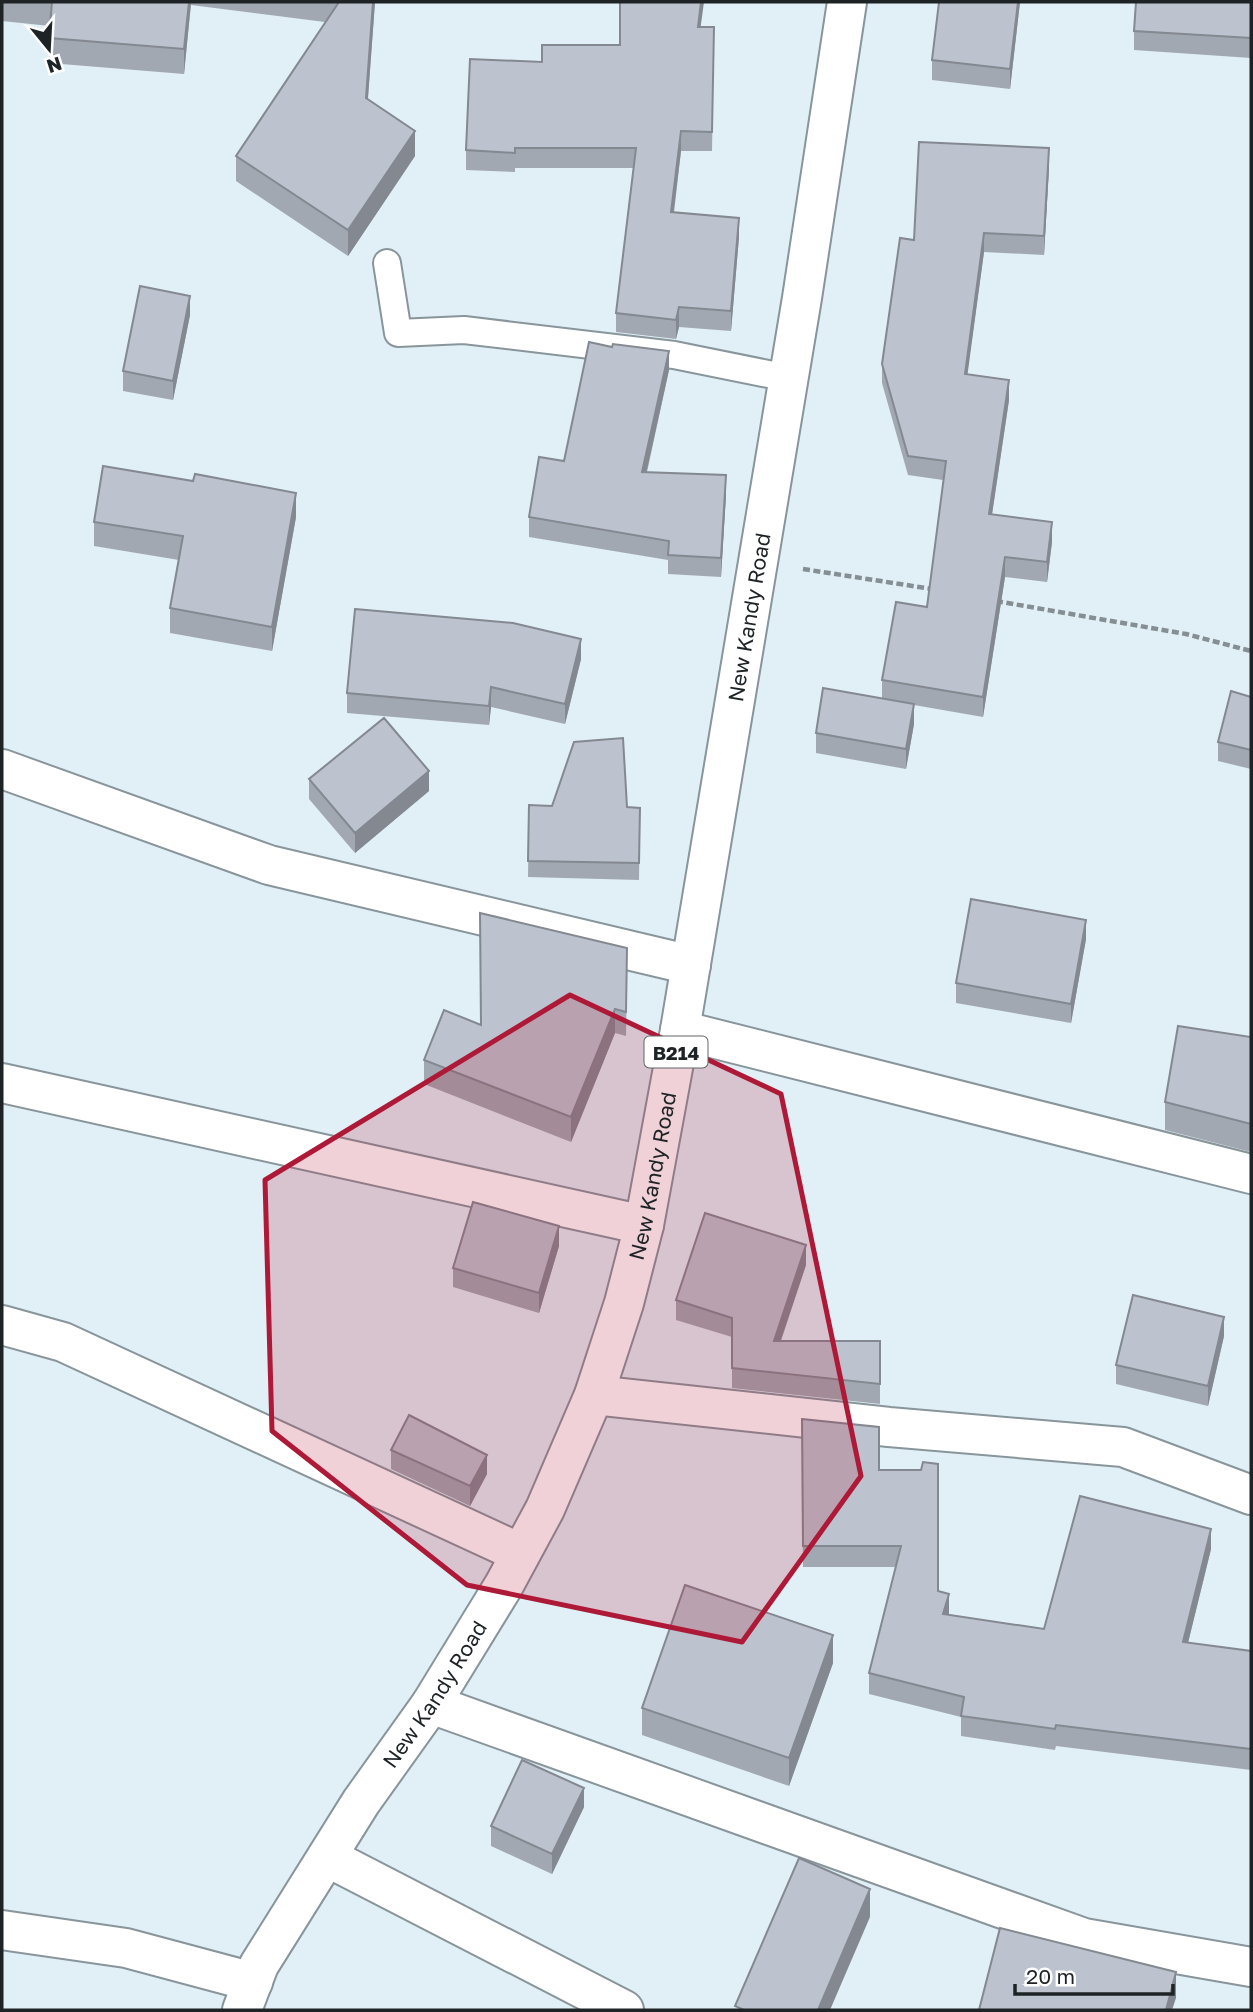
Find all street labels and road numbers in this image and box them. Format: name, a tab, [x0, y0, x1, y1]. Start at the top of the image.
street label: New Kandy Road	[722, 531, 776, 703]
road number: B214	[644, 1036, 708, 1068]
street label: New Kandy Road	[623, 1090, 681, 1263]
street label: New Kandy Road	[377, 1616, 492, 1773]

